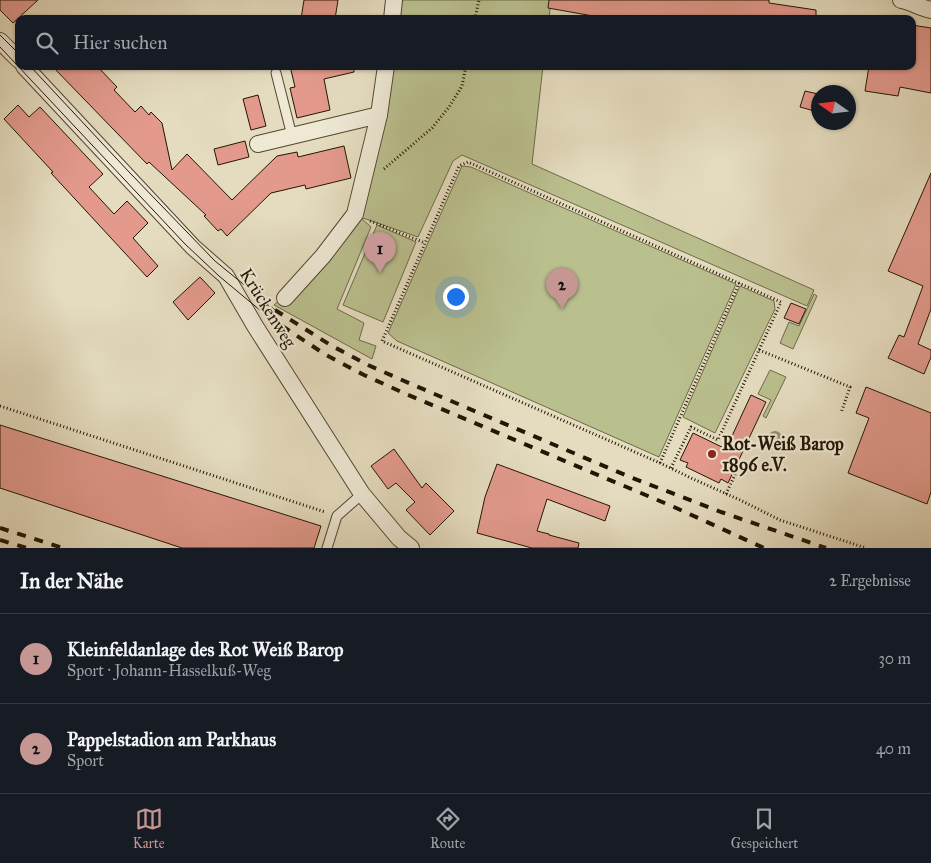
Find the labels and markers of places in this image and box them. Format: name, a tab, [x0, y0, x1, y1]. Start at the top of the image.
pin: 1	[364, 232, 396, 273]
pin: 2	[546, 268, 578, 309]
place label: Rot-Weiß Barop 1896 e.V.	[722, 433, 844, 477]
marker: Rot-Weiß Barop 1896 e.V.	[706, 448, 718, 460]

